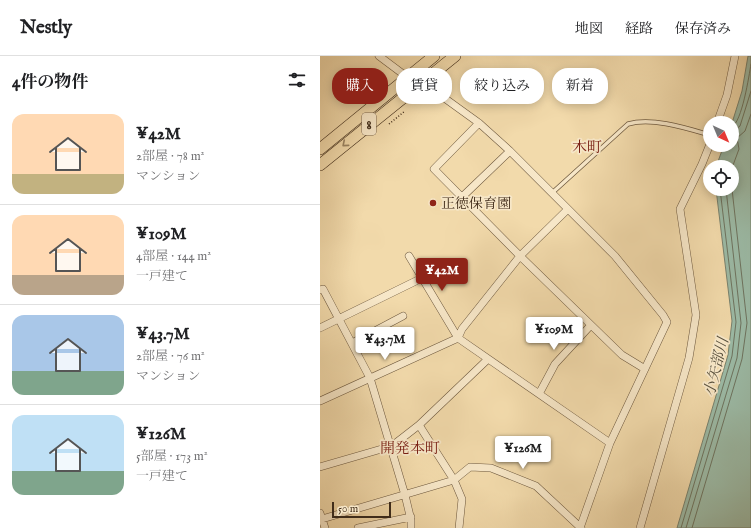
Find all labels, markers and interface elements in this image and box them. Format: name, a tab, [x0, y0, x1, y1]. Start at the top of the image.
text: Nestly	[20, 16, 72, 40]
text: 地図	[575, 20, 603, 38]
text: 経路	[625, 20, 653, 38]
text: 保存済み	[675, 20, 731, 38]
chip: 購入	[332, 68, 388, 104]
chip: 賃貸	[396, 68, 452, 104]
chip: 絞り込み	[460, 68, 544, 104]
chip: 新着	[552, 68, 608, 104]
icon: filters	[286, 69, 308, 91]
text: 4件の物件	[12, 72, 88, 93]
road number: 8	[362, 113, 376, 135]
north arrow	[703, 116, 739, 152]
map controls	[703, 116, 739, 196]
text: ¥42M	[136, 124, 181, 145]
icon: home	[44, 130, 92, 178]
district label: 木町	[572, 138, 602, 157]
one-way arrow	[342, 140, 350, 147]
text: 2部屋 · 78 m²	[136, 148, 204, 165]
button: locate	[703, 160, 739, 196]
text: マンション	[136, 168, 200, 185]
place label: 正徳保育園	[441, 195, 511, 213]
marker: 正徳保育園	[428, 198, 438, 208]
text: ¥109M	[136, 224, 186, 245]
icon: home	[44, 231, 92, 279]
text: 4部屋 · 144 m²	[136, 248, 211, 265]
pin: ¥42M	[418, 258, 466, 292]
text: ¥42M	[425, 262, 459, 279]
text: 一戸建て	[136, 268, 188, 285]
pin: ¥109M	[526, 317, 582, 351]
text: ¥109M	[535, 321, 573, 338]
text: ¥43.7M	[136, 324, 190, 345]
pin: ¥43.7M	[352, 327, 418, 361]
icon: home	[44, 331, 92, 379]
text: ¥43.7M	[364, 331, 406, 348]
water label: 小矢部川	[700, 334, 733, 399]
text: 2部屋 · 76 m²	[136, 348, 205, 365]
text: マンション	[136, 368, 200, 385]
text: ¥126M	[136, 424, 186, 445]
icon: home	[44, 431, 92, 479]
pin: ¥126M	[495, 436, 551, 470]
district label: 開発本町	[380, 439, 440, 458]
text: ¥126M	[504, 440, 542, 457]
text: 5部屋 · 173 m²	[136, 448, 208, 465]
text: 一戸建て	[136, 468, 188, 485]
scale bar	[332, 500, 391, 519]
text: 50 m	[338, 502, 358, 516]

